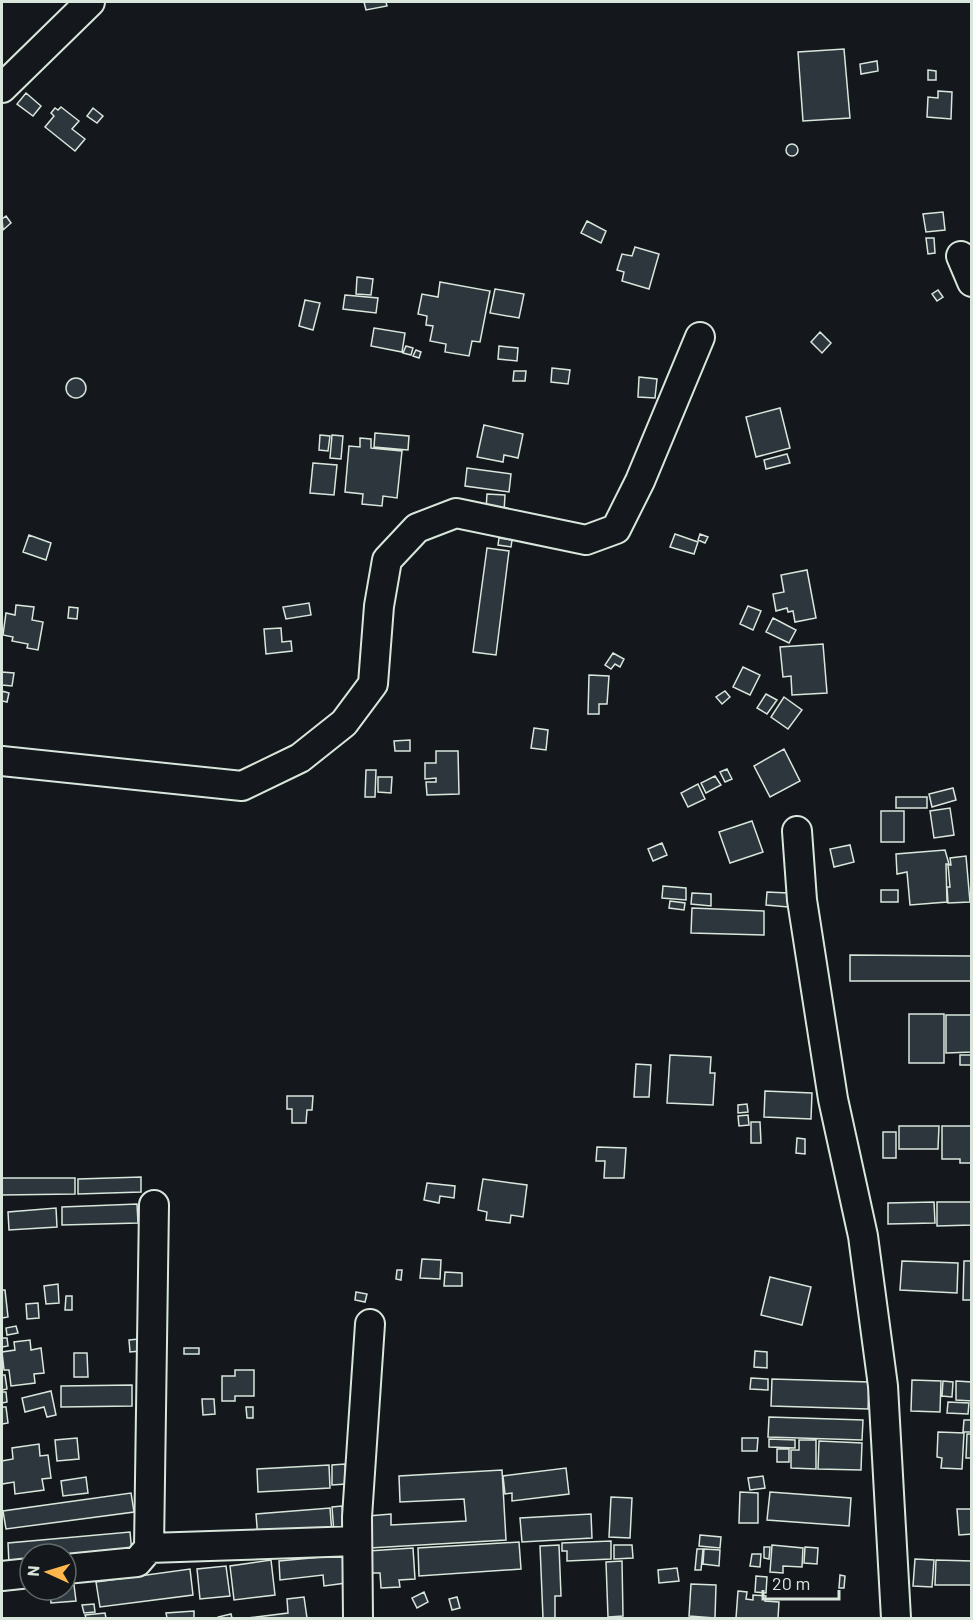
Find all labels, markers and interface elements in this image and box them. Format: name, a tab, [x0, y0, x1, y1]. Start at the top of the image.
north arrow	[18, 1542, 78, 1602]
scale bar	[763, 1563, 840, 1601]
text: N	[23, 1565, 42, 1577]
text: 20 m	[772, 1572, 810, 1594]

